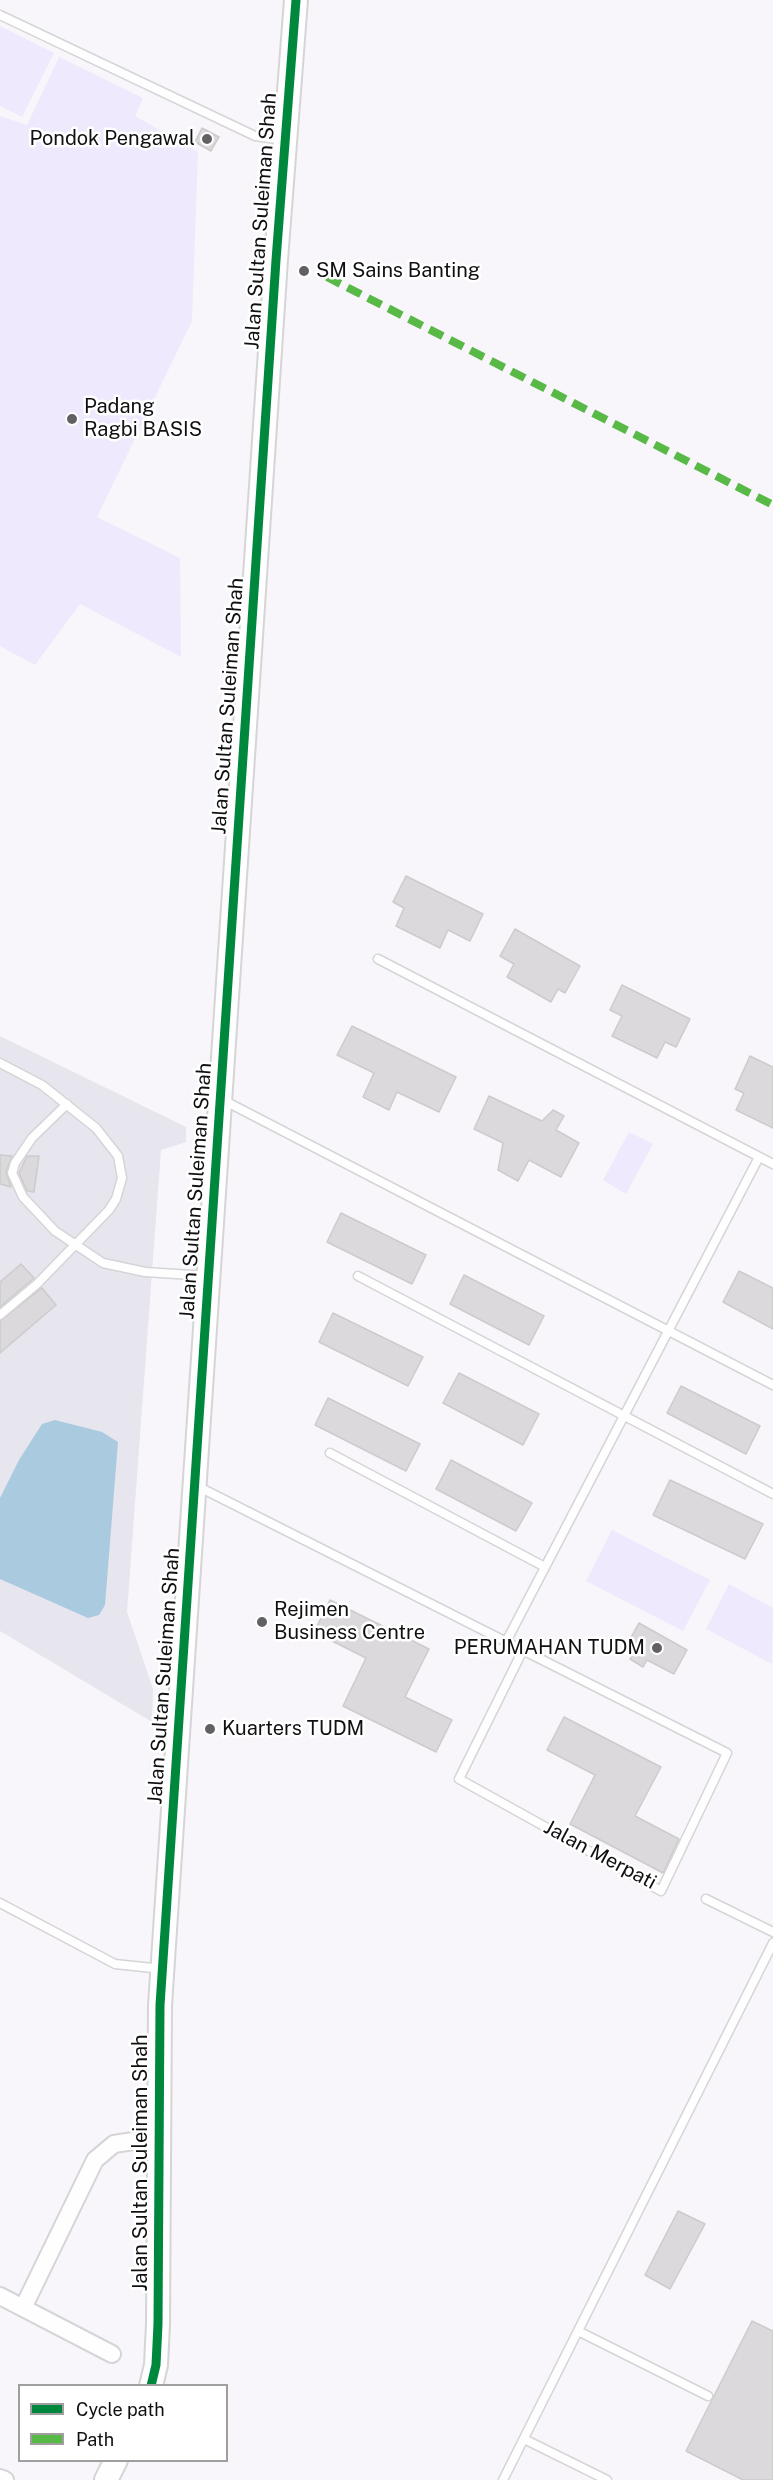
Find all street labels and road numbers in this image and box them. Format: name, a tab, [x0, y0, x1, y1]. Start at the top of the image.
street label: Jalan Sultan Suleiman Shah	[240, 92, 282, 350]
street label: Jalan Sultan Suleiman Shah	[207, 577, 249, 835]
street label: Jalan Sultan Suleiman Shah	[175, 1062, 217, 1320]
street label: Jalan Sultan Suleiman Shah	[143, 1547, 185, 1805]
street label: Jalan Merpati	[540, 1815, 660, 1895]
street label: Jalan Sultan Suleiman Shah	[129, 2034, 153, 2292]

